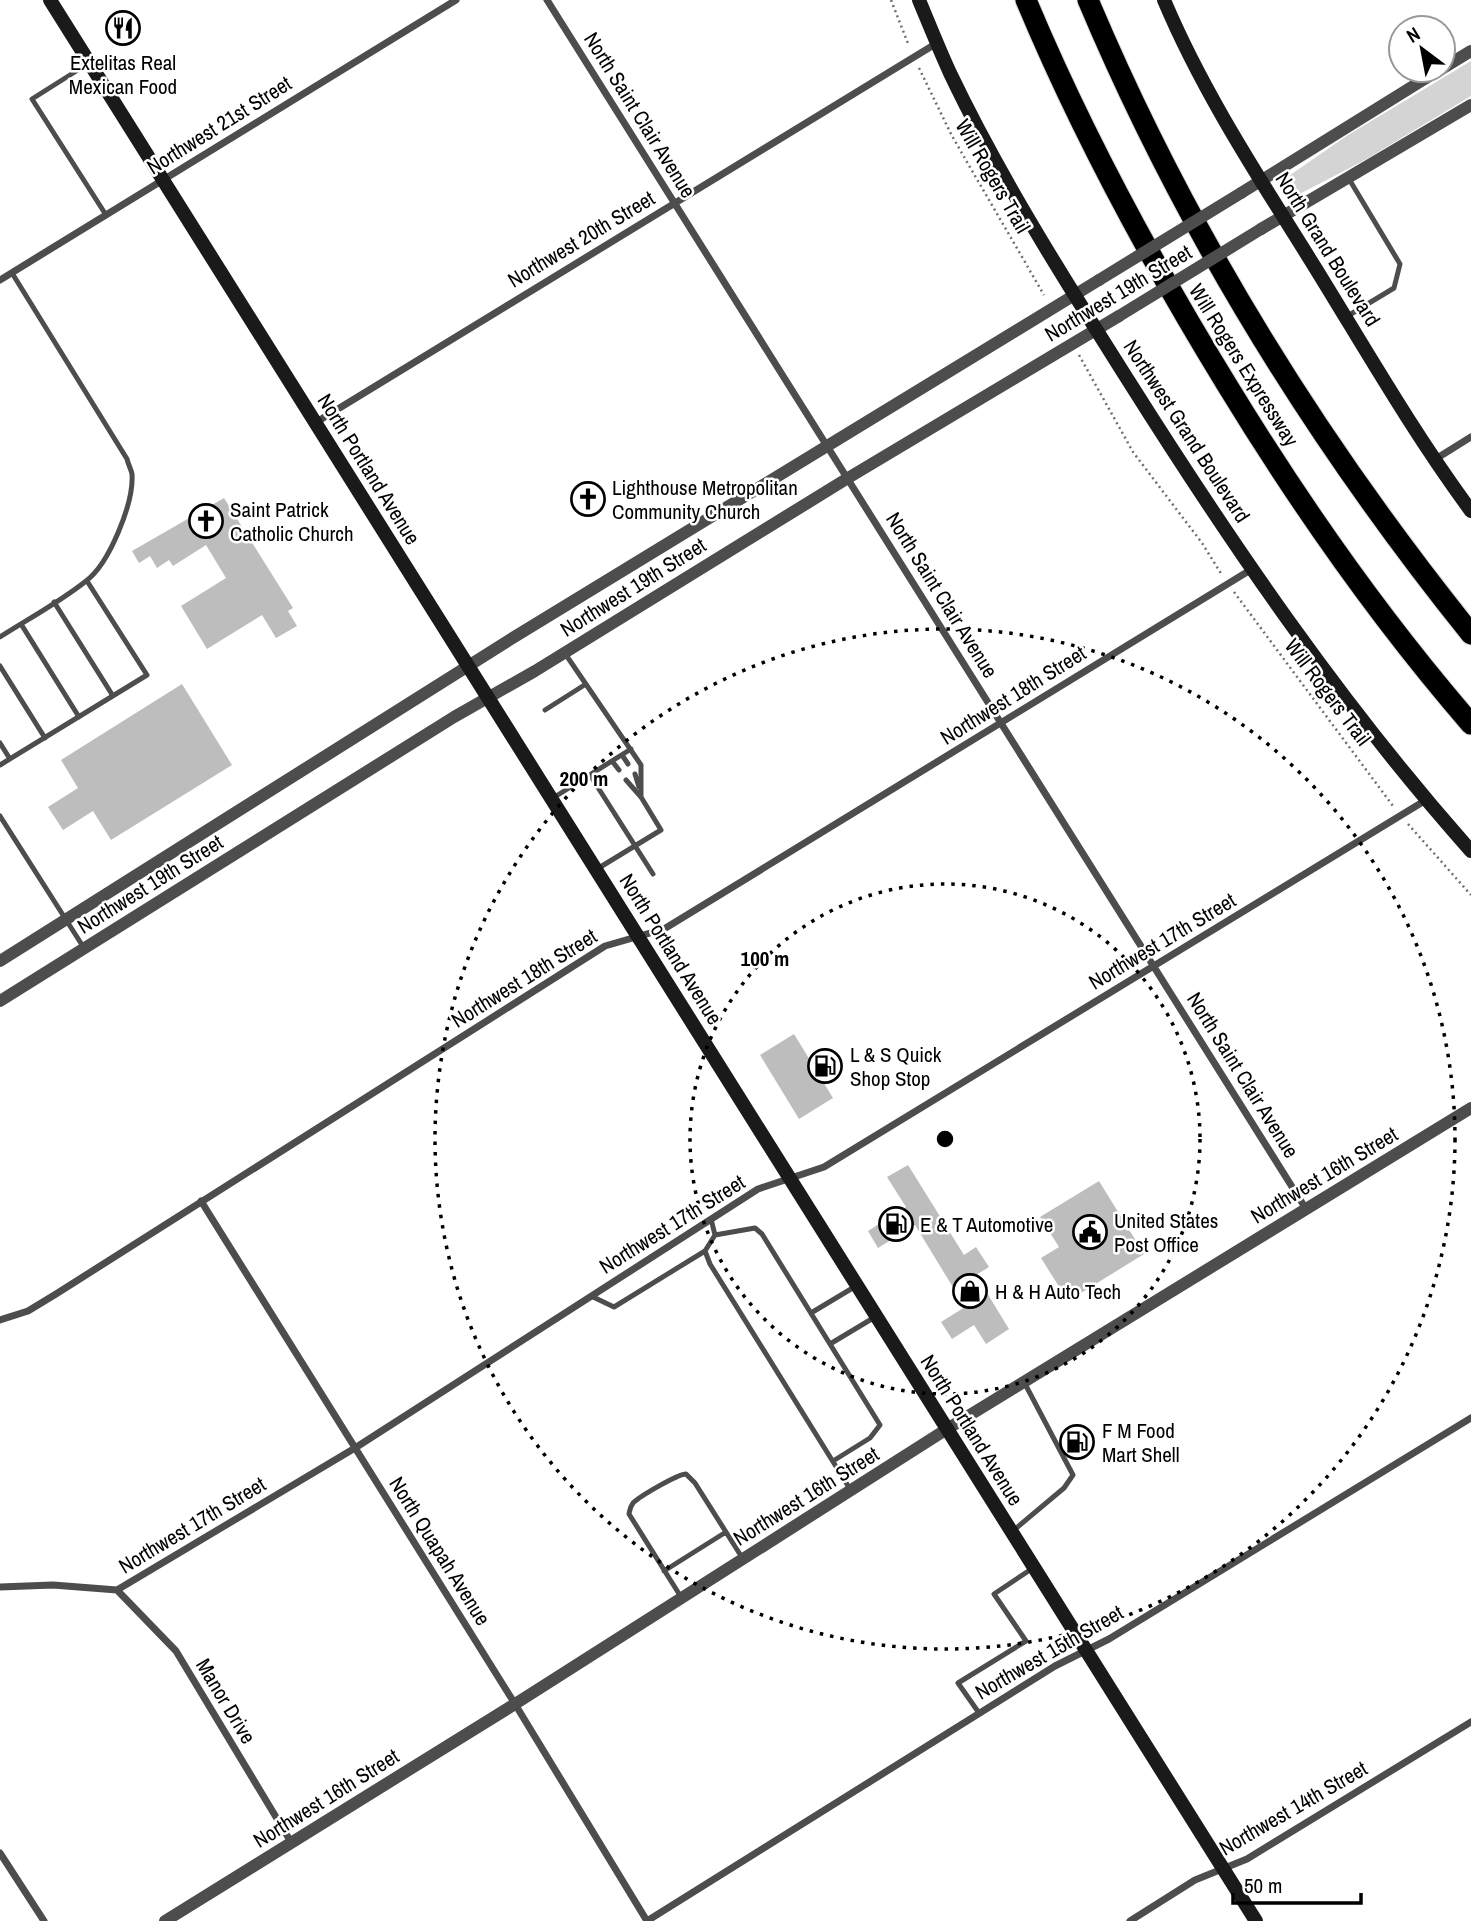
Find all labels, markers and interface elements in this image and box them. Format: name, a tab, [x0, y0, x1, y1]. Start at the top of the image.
restaurant icon: Extelitas Real Mexican Food	[104, 9, 142, 47]
north arrow	[1387, 14, 1457, 84]
text: N	[1401, 21, 1425, 49]
street label: North Saint Clair Avenue	[577, 27, 703, 203]
place label: Extelitas Real Mexican Food	[69, 48, 177, 101]
street label: Northwest 21st Street	[141, 69, 297, 181]
street label: Will Rogers Trail	[949, 114, 1037, 238]
street label: North Grand Boulevard	[1269, 166, 1387, 332]
street label: Northwest 20th Street	[502, 184, 660, 294]
street label: Northwest 19th Street	[1039, 238, 1197, 348]
street label: Will Rogers Expressway	[1182, 278, 1306, 452]
street label: Northwest Grand Boulevard	[1117, 334, 1257, 528]
street label: North Portland Avenue	[311, 388, 427, 550]
place label: Lighthouse Metropolitan Community Church	[612, 473, 798, 526]
church icon: Lighthouse Metropolitan Community Church	[569, 480, 607, 518]
place label: Saint Patrick Catholic Church	[230, 495, 353, 548]
church icon: Saint Patrick Catholic Church	[187, 502, 225, 540]
street label: North Saint Clair Avenue	[879, 507, 1005, 683]
street label: Northwest 19th Street	[555, 530, 711, 643]
street label: Will Rogers Trail	[1278, 632, 1378, 752]
street label: Northwest 18th Street	[935, 638, 1091, 751]
text: 200 m	[560, 764, 608, 793]
street label: Northwest 19th Street	[72, 827, 228, 940]
street label: North Portland Avenue	[613, 868, 729, 1030]
street label: Northwest 17th Street	[1083, 886, 1241, 996]
street label: Northwest 18th Street	[446, 921, 602, 1034]
text: 100 m	[741, 944, 789, 973]
street label: North Saint Clair Avenue	[1180, 987, 1306, 1163]
place label: L & S Quick Shop Stop	[850, 1040, 942, 1093]
fuel station icon: L & S Quick Shop Stop	[806, 1047, 844, 1085]
street label: Northwest 16th Street	[1245, 1120, 1403, 1230]
centre of rings	[933, 1127, 957, 1151]
street label: Northwest 17th Street	[594, 1167, 750, 1280]
fuel station icon: E & T Automotive	[877, 1205, 915, 1243]
place label: United States Post Office	[1114, 1206, 1218, 1259]
place label: E & T Automotive	[920, 1210, 1053, 1239]
public building icon: United States Post Office	[1071, 1213, 1109, 1251]
shop icon: H & H Auto Tech	[951, 1272, 989, 1310]
place label: H & H Auto Tech	[995, 1277, 1121, 1306]
street label: North Portland Avenue	[914, 1349, 1030, 1511]
place label: F M Food Mart Shell	[1102, 1416, 1180, 1469]
fuel station icon: F M Food Mart Shell	[1058, 1423, 1096, 1461]
street label: Northwest 16th Street	[728, 1439, 884, 1552]
street label: Northwest 17th Street	[113, 1470, 271, 1580]
street label: North Quapah Avenue	[383, 1471, 497, 1631]
street label: Northwest 15th Street	[970, 1598, 1129, 1706]
street label: Manor Drive	[189, 1653, 263, 1749]
street label: Northwest 16th Street	[248, 1741, 404, 1854]
street label: Northwest 14th Street	[1214, 1754, 1373, 1862]
scale bar	[1233, 1862, 1361, 1906]
text: 50 m	[1244, 1871, 1282, 1900]

